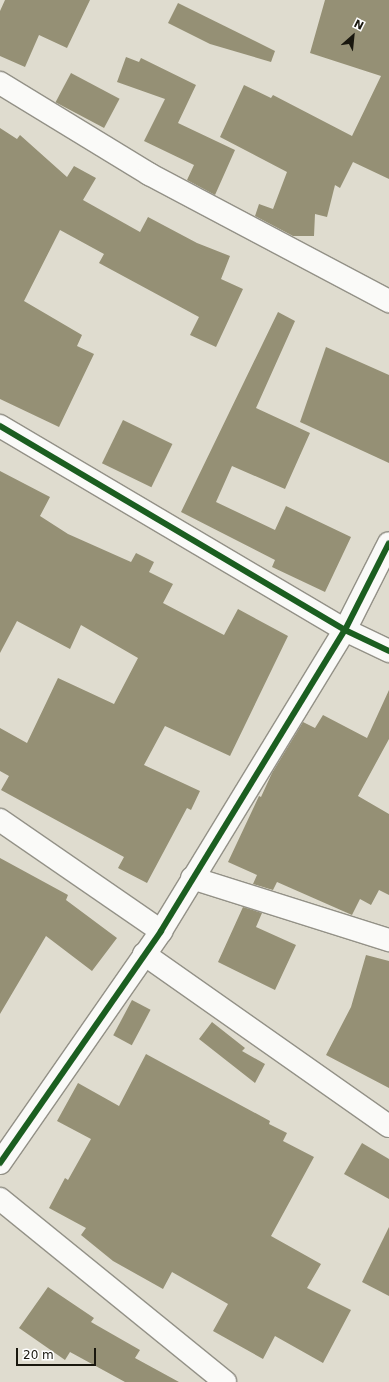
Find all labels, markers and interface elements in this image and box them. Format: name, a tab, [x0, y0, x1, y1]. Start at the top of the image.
north arrow	[333, 16, 373, 56]
text: N	[352, 17, 366, 33]
scale bar	[18, 1340, 98, 1366]
text: 20 m	[23, 1348, 54, 1362]

